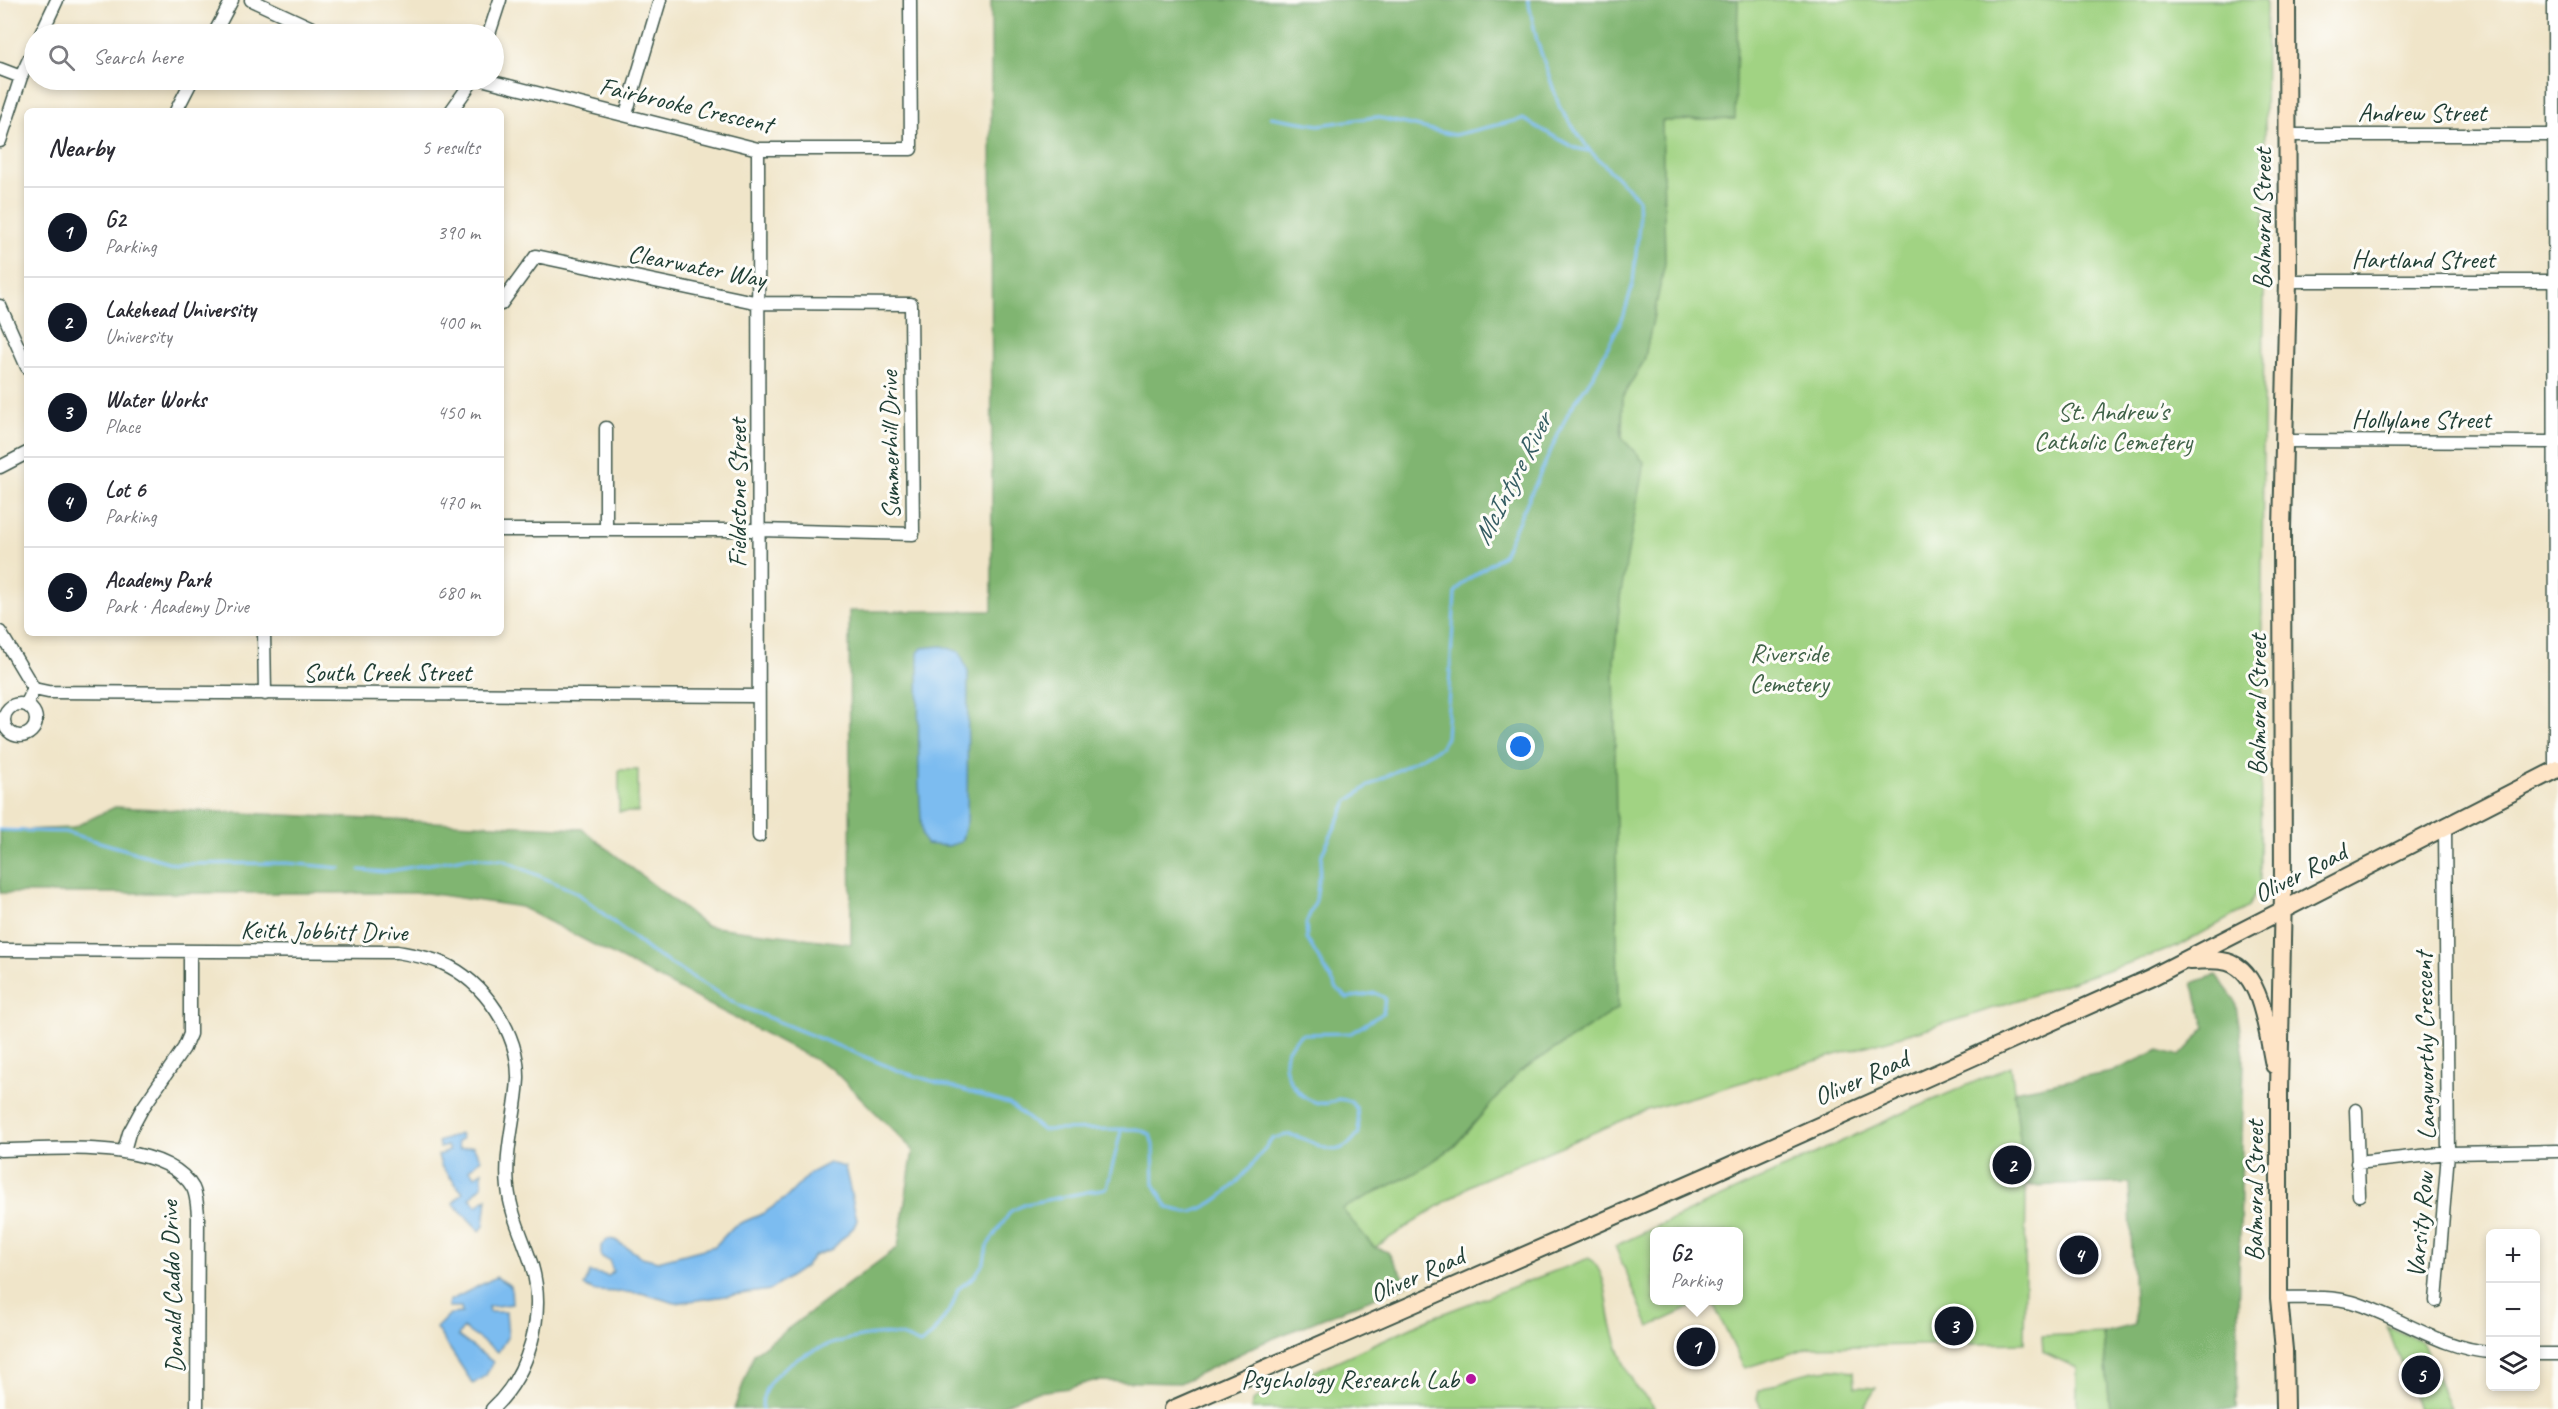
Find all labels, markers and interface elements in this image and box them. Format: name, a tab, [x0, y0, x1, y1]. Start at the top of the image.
search box	[24, 24, 504, 90]
icon: search	[45, 41, 78, 74]
text: Search here	[93, 43, 183, 71]
street label: Fairbrooke Crescent	[596, 69, 779, 142]
street label: Andrew Street	[2358, 96, 2489, 129]
text: Nearby	[48, 131, 113, 164]
text: 5 results	[421, 135, 480, 160]
street label: Balmoral Street	[2246, 146, 2279, 290]
text: G2	[105, 206, 126, 234]
text: 1	[63, 220, 72, 245]
text: 390 m	[437, 220, 480, 245]
text: Parking	[105, 234, 157, 259]
street label: Clearwater Way	[625, 236, 771, 296]
street label: Hartland Street	[2351, 243, 2497, 276]
text: Lakehead University	[105, 296, 256, 324]
text: 2	[63, 310, 72, 335]
text: 400 m	[437, 310, 480, 335]
text: University	[105, 324, 172, 349]
street label: Summerhill Drive	[872, 369, 908, 520]
text: Water Works	[105, 386, 206, 414]
park label: St. Andrew's Catholic Cemetery	[2034, 395, 2194, 458]
text: 3	[63, 400, 72, 425]
text: 450 m	[437, 400, 480, 425]
water label: McIntyre River	[1465, 403, 1562, 550]
street label: Hollylane Street	[2352, 403, 2493, 436]
text: Place	[105, 414, 140, 439]
street label: Fieldstone Street	[721, 416, 754, 568]
text: Lot 6	[105, 476, 145, 504]
text: 4	[63, 490, 72, 515]
text: 470 m	[437, 490, 480, 515]
text: Parking	[105, 504, 157, 529]
text: Academy Park	[105, 566, 210, 594]
text: 5	[63, 580, 72, 605]
text: 680 m	[437, 580, 480, 605]
text: Park · Academy Drive	[105, 594, 249, 619]
street label: Balmoral Street	[2241, 632, 2274, 776]
park label: Riverside Cemetery	[1749, 637, 1831, 700]
street label: South Creek Street	[303, 656, 473, 689]
your location	[1506, 732, 1535, 761]
street label: Oliver Road	[2248, 834, 2355, 910]
street label: Keith Jobbitt Drive	[240, 913, 409, 949]
street label: Langworthy Crescent	[2407, 948, 2443, 1140]
street label: Oliver Road	[1809, 1041, 1917, 1113]
street label: Balmoral Street	[2238, 1118, 2271, 1262]
pin: 2	[1992, 1142, 2032, 1188]
street label: Varsity Row	[2399, 1169, 2441, 1279]
street label: Donald Caddo Drive	[152, 1199, 192, 1374]
popup	[1650, 1227, 1743, 1305]
map controls	[2486, 1229, 2540, 1391]
button: +	[2486, 1229, 2540, 1283]
pin: 4	[2060, 1232, 2098, 1278]
street label: Oliver Road	[1365, 1238, 1473, 1310]
text: G2	[1671, 1240, 1692, 1268]
text: Parking	[1671, 1268, 1722, 1293]
button: −	[2486, 1283, 2540, 1337]
pin: 3	[1934, 1304, 1974, 1348]
pin: 1	[1676, 1324, 1716, 1370]
button: layers	[2486, 1337, 2540, 1391]
pin: 5	[2402, 1352, 2440, 1398]
place label: Psychology Research Lab	[1241, 1363, 1461, 1396]
marker: Psychology Research Lab	[1464, 1372, 1478, 1386]

